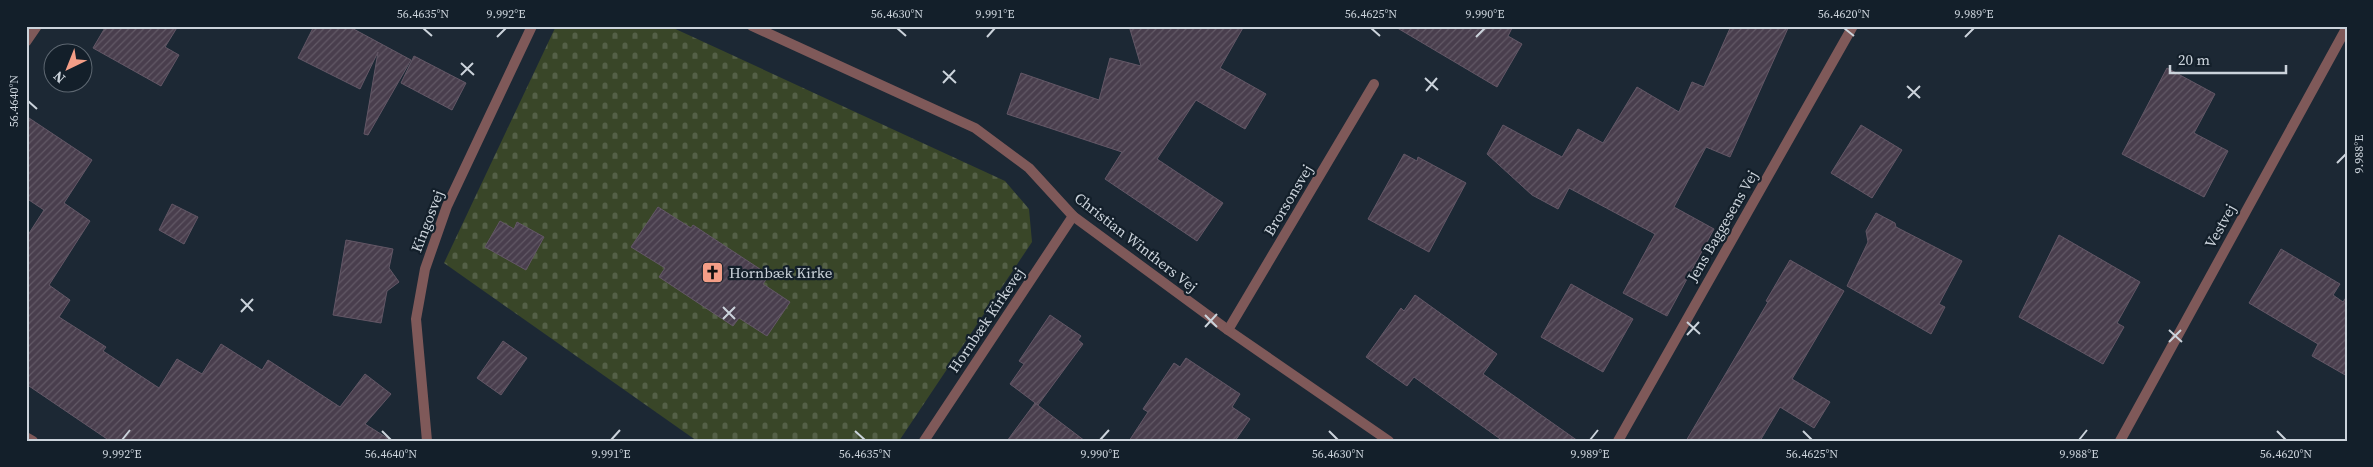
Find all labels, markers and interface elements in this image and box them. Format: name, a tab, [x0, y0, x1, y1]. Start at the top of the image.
text: 56.4635°N	[397, 6, 449, 22]
text: 9.992°E	[487, 6, 525, 22]
text: 56.4630°N	[871, 6, 923, 22]
text: 9.991°E	[976, 6, 1014, 22]
text: 56.4625°N	[1345, 6, 1397, 22]
text: 9.990°E	[1466, 6, 1504, 22]
text: 56.4620°N	[1818, 6, 1870, 22]
text: 9.989°E	[1955, 6, 1993, 22]
north arrow	[42, 42, 92, 92]
scale bar	[2170, 42, 2287, 74]
text: 20 m	[2178, 49, 2210, 70]
text: N	[49, 67, 70, 88]
text: 56.4640°N	[6, 75, 22, 127]
text: 9.988°E	[2351, 135, 2367, 173]
street label: Brorsonsvej	[1259, 161, 1317, 239]
street label: Jens Baggesens Vej	[1681, 166, 1762, 286]
street label: Kingosvej	[406, 187, 448, 255]
street label: Christian Winthers Vej	[1070, 187, 1202, 297]
street label: Vestvej	[2199, 200, 2241, 252]
church icon: Hornbæk Kirke	[701, 260, 725, 284]
place label: Hornbæk Kirke	[729, 262, 833, 283]
street label: Hornbæk Kirkevej	[943, 263, 1029, 377]
text: 9.992°E	[103, 446, 141, 462]
text: 56.4640°N	[365, 446, 417, 462]
text: 9.991°E	[592, 446, 630, 462]
text: 56.4635°N	[839, 446, 891, 462]
text: 9.990°E	[1081, 446, 1119, 462]
text: 56.4630°N	[1312, 446, 1364, 462]
text: 9.989°E	[1571, 446, 1609, 462]
text: 56.4625°N	[1786, 446, 1838, 462]
text: 9.988°E	[2060, 446, 2098, 462]
text: 56.4620°N	[2260, 446, 2312, 462]

